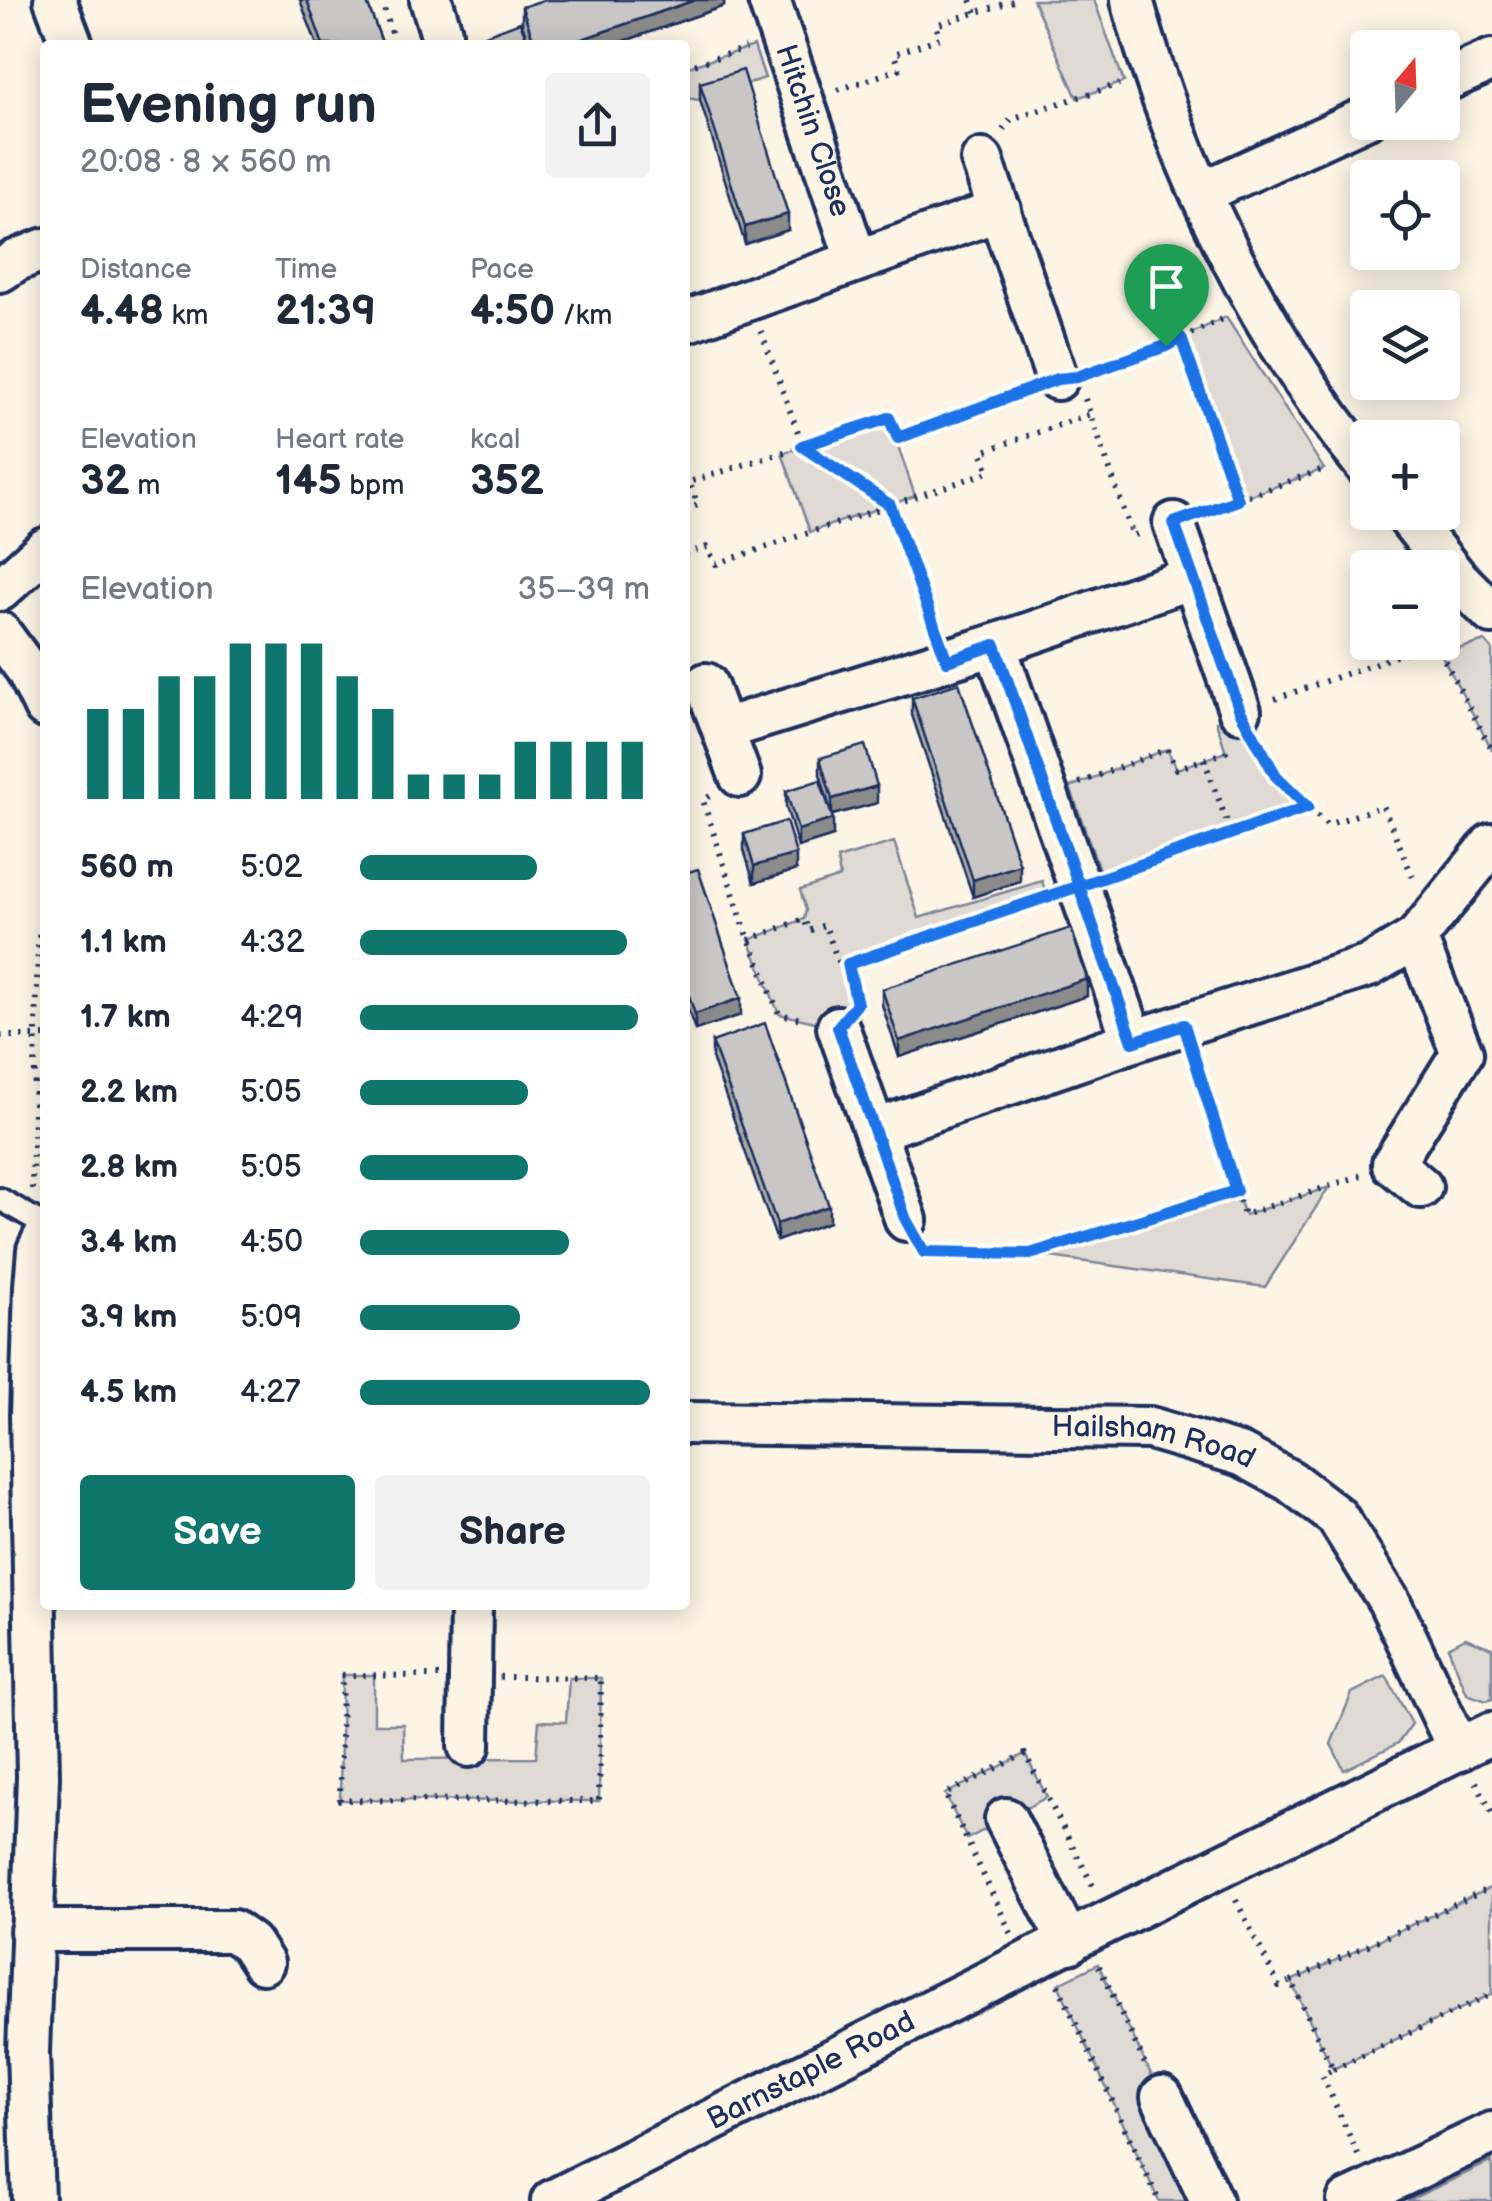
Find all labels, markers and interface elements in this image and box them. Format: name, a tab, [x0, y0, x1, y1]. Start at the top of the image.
north arrow	[1350, 30, 1460, 140]
map controls	[1350, 30, 1460, 660]
street label: Hitchin Close	[767, 40, 859, 222]
text: Evening run	[80, 72, 377, 139]
button: share	[545, 73, 650, 178]
text: 20:08 · 8 × 560 m	[80, 143, 332, 182]
button: locate	[1350, 160, 1460, 270]
pin	[1124, 244, 1209, 347]
text: Distance	[80, 253, 192, 286]
text: Time	[275, 253, 337, 286]
text: Pace	[470, 253, 534, 286]
icon: arrive	[1139, 259, 1194, 314]
text: 4.48	[80, 286, 164, 337]
text: 21:39	[275, 286, 376, 337]
text: 4:50	[470, 286, 555, 337]
button: layers	[1350, 290, 1460, 400]
text: km	[164, 299, 208, 332]
text: /km	[555, 299, 612, 332]
button: +	[1350, 420, 1460, 530]
text: Elevation	[80, 423, 197, 456]
text: Heart rate	[275, 423, 404, 456]
text: kcal	[470, 423, 520, 456]
text: 32	[80, 456, 130, 507]
text: 145	[275, 456, 342, 507]
text: 352	[470, 456, 544, 507]
text: m	[130, 469, 160, 502]
text: bpm	[342, 469, 404, 502]
button: −	[1350, 550, 1460, 660]
text: Elevation	[80, 570, 213, 609]
text: 35–39 m	[518, 570, 650, 609]
text: 560 m	[80, 848, 174, 887]
text: 5:02	[240, 848, 303, 887]
text: 1.1 km	[80, 923, 167, 962]
text: 4:32	[240, 923, 305, 962]
text: 1.7 km	[80, 998, 171, 1037]
text: 4:29	[240, 998, 303, 1037]
text: 2.2 km	[80, 1073, 178, 1112]
text: 5:05	[240, 1073, 302, 1112]
text: 2.8 km	[80, 1148, 178, 1187]
text: 5:05	[240, 1148, 302, 1187]
text: 3.4 km	[80, 1223, 177, 1262]
text: 4:50	[240, 1223, 303, 1262]
text: 3.9 km	[80, 1298, 177, 1337]
text: 5:09	[240, 1298, 302, 1337]
text: 4.5 km	[80, 1373, 177, 1412]
text: 4:27	[240, 1373, 301, 1412]
street label: Hailsham Road	[1051, 1409, 1261, 1477]
button: Save	[80, 1475, 355, 1590]
button: Share	[375, 1475, 650, 1590]
street label: Barnstaple Road	[701, 2003, 921, 2138]

